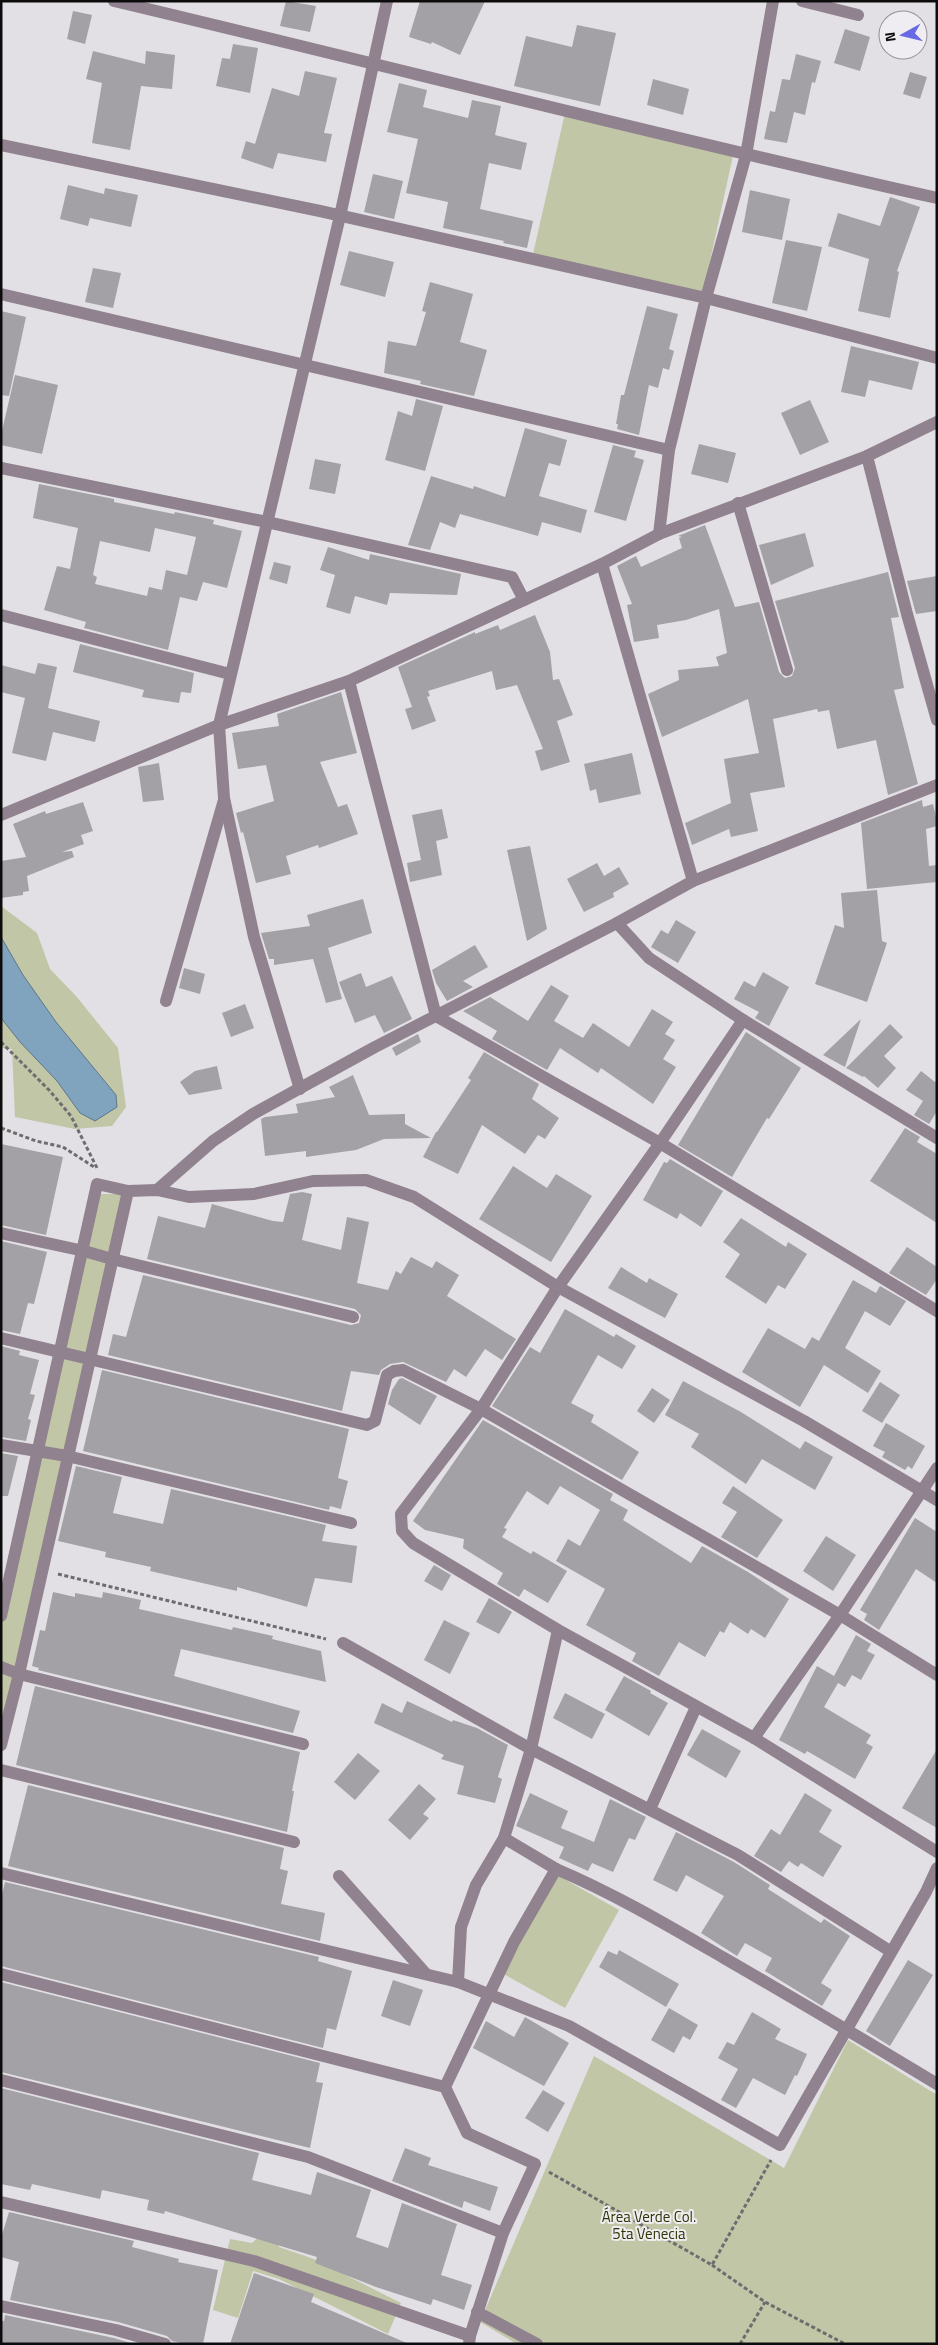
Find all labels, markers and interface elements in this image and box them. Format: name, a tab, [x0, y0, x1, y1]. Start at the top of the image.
north arrow	[878, 10, 928, 60]
text: N	[879, 31, 901, 43]
park label: Área Verde Col. 5ta Venecia	[602, 2205, 696, 2245]

